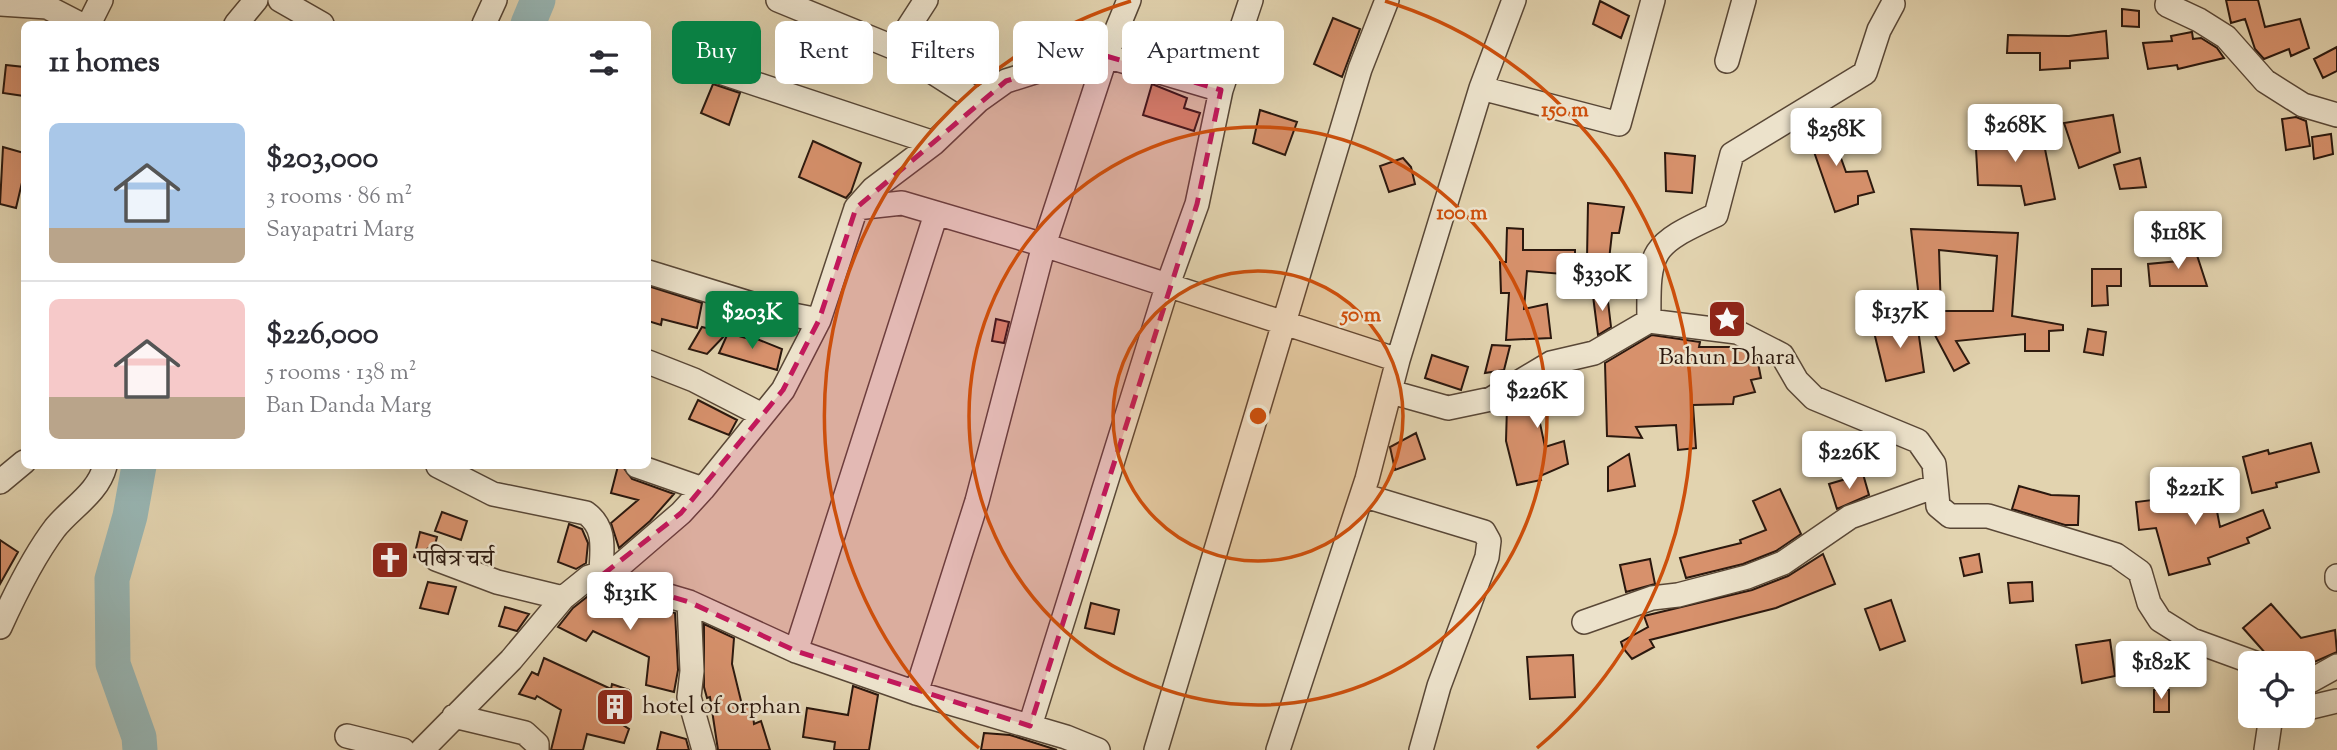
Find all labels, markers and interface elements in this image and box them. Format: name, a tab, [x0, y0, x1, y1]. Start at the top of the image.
chip: Buy	[672, 21, 761, 84]
chip: Rent	[775, 21, 873, 84]
chip: Filters	[887, 21, 999, 84]
chip: New	[1013, 21, 1108, 84]
chip: Apartment	[1122, 21, 1284, 84]
text: 11 homes	[49, 42, 160, 85]
icon: filters	[585, 44, 623, 82]
text: 150 m	[1541, 96, 1589, 126]
pin: $268K	[1966, 104, 2064, 164]
pin: $258K	[1787, 108, 1885, 168]
text: $268K	[1984, 110, 2046, 143]
text: $258K	[1806, 114, 1866, 147]
text: $203,000	[266, 138, 378, 181]
icon: home	[105, 151, 189, 235]
text: 3 rooms · 86 m²	[266, 181, 412, 214]
text: 100 m	[1437, 199, 1488, 229]
pin: $118K	[2129, 212, 2227, 271]
text: Sayapatri Marg	[266, 214, 414, 247]
text: $118K	[2150, 217, 2206, 250]
pin: $330K	[1553, 254, 1651, 313]
text: $330K	[1572, 259, 1632, 292]
pin: $137K	[1851, 290, 1949, 350]
pin: $203K	[703, 292, 801, 351]
text: $137K	[1871, 296, 1929, 329]
text: $203K	[721, 297, 783, 330]
place icon: Bahun Dhara	[1706, 298, 1748, 340]
text: 50 m	[1339, 301, 1382, 331]
text: $226,000	[266, 314, 379, 357]
icon: home	[105, 327, 189, 411]
place label: Bahun Dhara	[1658, 341, 1796, 375]
text: 5 rooms · 138 m²	[266, 357, 417, 390]
pin: $226K	[1488, 370, 1586, 430]
text: $226K	[1506, 376, 1568, 409]
text: Ban Danda Marg	[266, 390, 432, 423]
centre of rings	[1246, 404, 1270, 428]
pin: $226K	[1800, 432, 1898, 491]
text: $226K	[1818, 437, 1880, 470]
pin: $221K	[2146, 468, 2244, 527]
text: $221K	[2166, 473, 2224, 506]
church icon: पबित्र चर्च	[369, 539, 411, 581]
place label: पबित्र चर्च	[416, 543, 495, 577]
pin: $131K	[581, 572, 679, 632]
text: $131K	[603, 578, 657, 611]
pin: $182K	[2112, 642, 2210, 701]
text: $182K	[2132, 647, 2190, 680]
map controls	[2238, 651, 2315, 728]
button: locate	[2238, 651, 2315, 728]
building icon: hotel of orphan	[594, 686, 636, 728]
place label: hotel of orphan	[642, 690, 801, 724]

